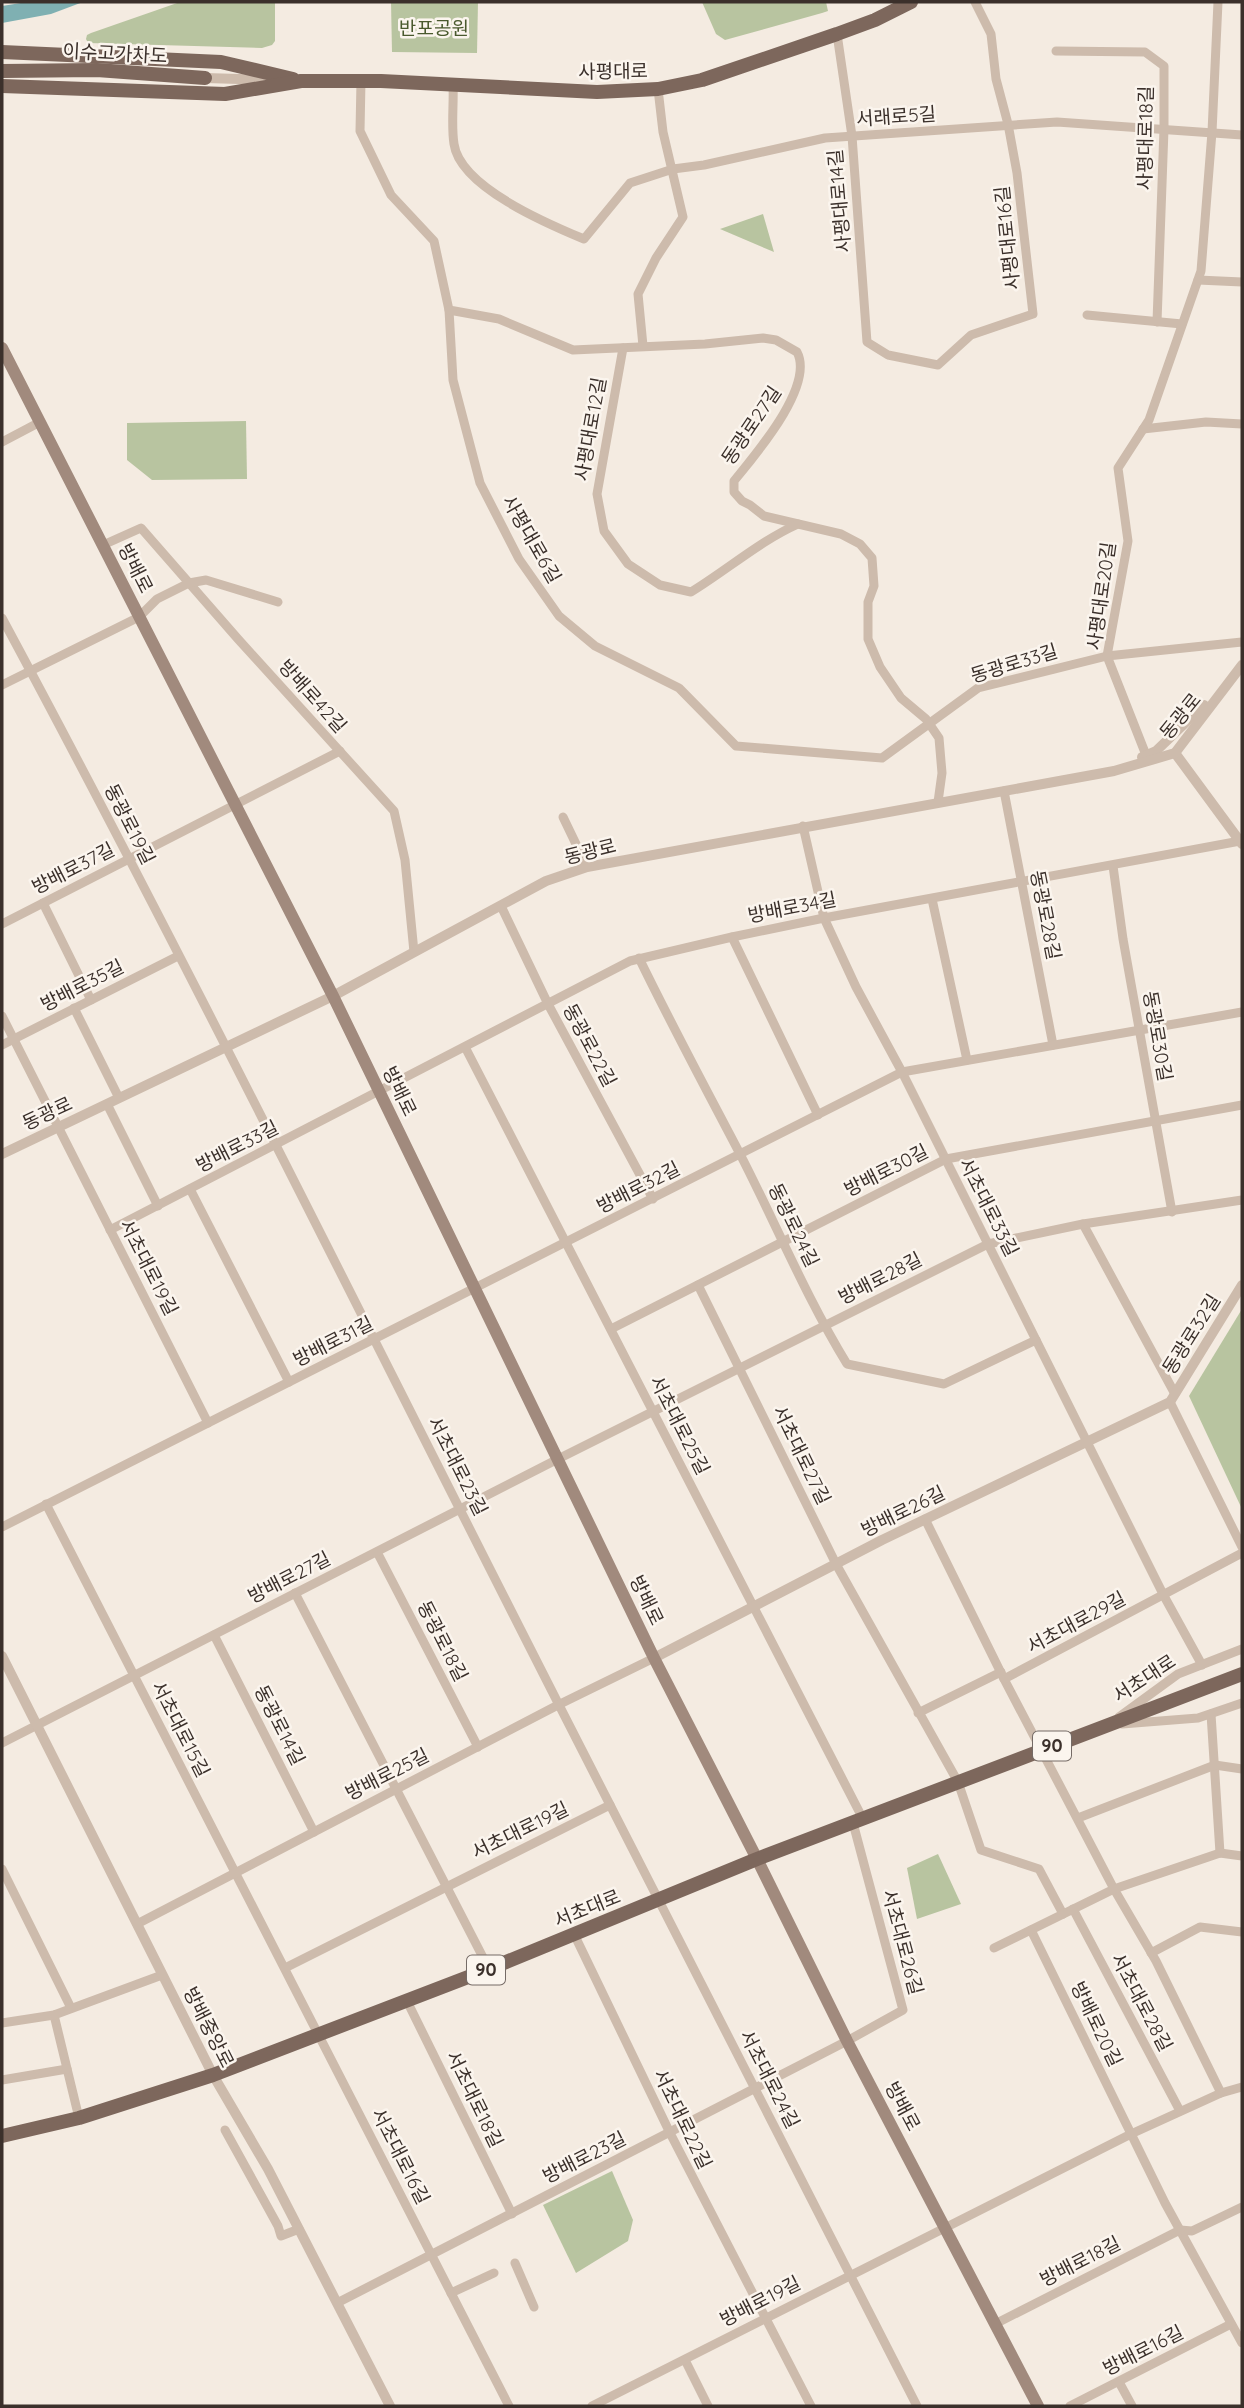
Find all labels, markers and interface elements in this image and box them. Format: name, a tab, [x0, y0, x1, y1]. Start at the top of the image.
park label: 반포공원	[399, 16, 469, 40]
street label: 이수고가차도	[62, 38, 168, 68]
street label: 사평대로	[578, 58, 648, 84]
street label: 사평대로18길	[1132, 85, 1158, 191]
street label: 서래로5길	[855, 101, 937, 131]
street label: 사평대로14길	[823, 148, 855, 254]
street label: 사평대로16길	[990, 185, 1024, 291]
street label: 사평대로12길	[569, 375, 611, 483]
street label: 동광로27길	[716, 381, 786, 469]
street label: 사평대로6길	[497, 491, 567, 587]
street label: 방배로	[113, 539, 159, 597]
street label: 사평대로20길	[1082, 540, 1120, 652]
street label: 동광로33길	[968, 638, 1060, 688]
street label: 방배로42길	[274, 654, 352, 738]
street label: 동광로	[1154, 688, 1206, 744]
street label: 동광로19길	[99, 780, 161, 868]
street label: 동광로	[562, 833, 618, 869]
street label: 방배로37길	[28, 837, 118, 899]
street label: 동광로28길	[1026, 868, 1066, 962]
street label: 방배로34길	[746, 887, 838, 927]
street label: 방배로35길	[36, 954, 128, 1016]
street label: 동광로30길	[1138, 989, 1178, 1083]
street label: 동광로22길	[558, 999, 622, 1091]
street label: 방배로	[378, 1062, 422, 1120]
street label: 동광로	[18, 1091, 76, 1135]
street label: 방배로33길	[192, 1115, 282, 1177]
street label: 방배로30길	[840, 1139, 932, 1201]
street label: 서초대로33길	[954, 1154, 1024, 1260]
street label: 방배로32길	[592, 1156, 684, 1218]
street label: 동광로24길	[763, 1179, 825, 1271]
street label: 서초대로19길	[114, 1215, 184, 1319]
street label: 방배로28길	[834, 1247, 926, 1309]
street label: 동광로32길	[1157, 1289, 1225, 1379]
street label: 방배로31길	[289, 1311, 377, 1371]
street label: 서초대로25길	[645, 1371, 715, 1479]
street label: 서초대로27길	[768, 1402, 836, 1508]
street label: 서초대로23길	[423, 1412, 493, 1520]
street label: 방배로26길	[857, 1480, 949, 1542]
street label: 방배로27길	[244, 1546, 334, 1608]
street label: 방배로	[625, 1571, 669, 1629]
street label: 서초대로29길	[1022, 1586, 1130, 1658]
street label: 동광로18길	[413, 1597, 473, 1685]
street label: 서초대로	[1108, 1649, 1180, 1707]
street label: 서초대로15길	[147, 1677, 215, 1781]
street label: 동광로14길	[250, 1681, 310, 1769]
road number: 90	[1033, 1731, 1071, 1760]
street label: 방배로25길	[341, 1743, 433, 1805]
street label: 서초대로19길	[468, 1796, 572, 1864]
street label: 서초대로	[550, 1884, 624, 1932]
street label: 서초대로26길	[877, 1887, 929, 1997]
street label: 서초대로28길	[1106, 1949, 1178, 2055]
road number: 90	[467, 1956, 505, 1984]
street label: 방배로20길	[1066, 1978, 1128, 2070]
street label: 방배중앙로	[178, 1983, 240, 2071]
street label: 서초대로24길	[735, 2026, 805, 2132]
street label: 서초대로18길	[441, 2047, 509, 2151]
street label: 서초대로22길	[648, 2065, 718, 2173]
street label: 방배로	[880, 2077, 926, 2135]
street label: 서초대로16길	[367, 2104, 435, 2208]
street label: 방배로23길	[538, 2126, 630, 2188]
street label: 방배로18길	[1036, 2231, 1124, 2291]
street label: 방배로19길	[716, 2270, 804, 2332]
street label: 방배로16길	[1099, 2320, 1187, 2380]

